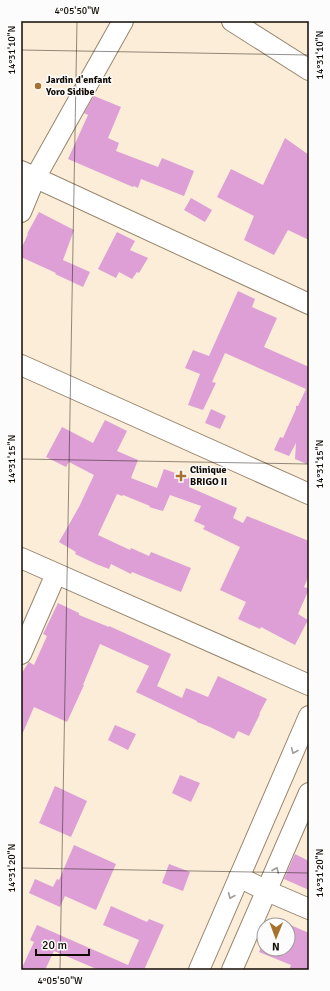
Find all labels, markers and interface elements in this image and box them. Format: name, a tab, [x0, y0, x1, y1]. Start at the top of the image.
text: 4°05'50"W	[54, 5, 100, 17]
text: 14°31'10"N	[6, 26, 18, 74]
text: 14°31'10"N	[314, 31, 326, 79]
place label: Jardin d'enfant Yoro Sidibe	[45, 74, 112, 98]
marker: Jardin d'enfant Yoro Sidibe	[33, 81, 43, 91]
text: 14°31'15"N	[6, 435, 18, 483]
text: 14°31'15"N	[314, 440, 326, 488]
place label: Clinique BRIGO II	[190, 464, 227, 488]
marker: Clinique BRIGO II	[175, 470, 187, 482]
one-way arrow	[290, 748, 298, 755]
text: 14°31'20"N	[6, 844, 18, 892]
text: 14°31'20"N	[314, 849, 326, 897]
one-way arrow	[271, 867, 279, 875]
one-way arrow	[228, 892, 236, 900]
north arrow	[256, 917, 296, 957]
scale bar	[36, 931, 89, 957]
text: 20 m	[42, 938, 67, 953]
text: N	[272, 940, 280, 953]
text: 4°05'50"W	[37, 975, 83, 987]

